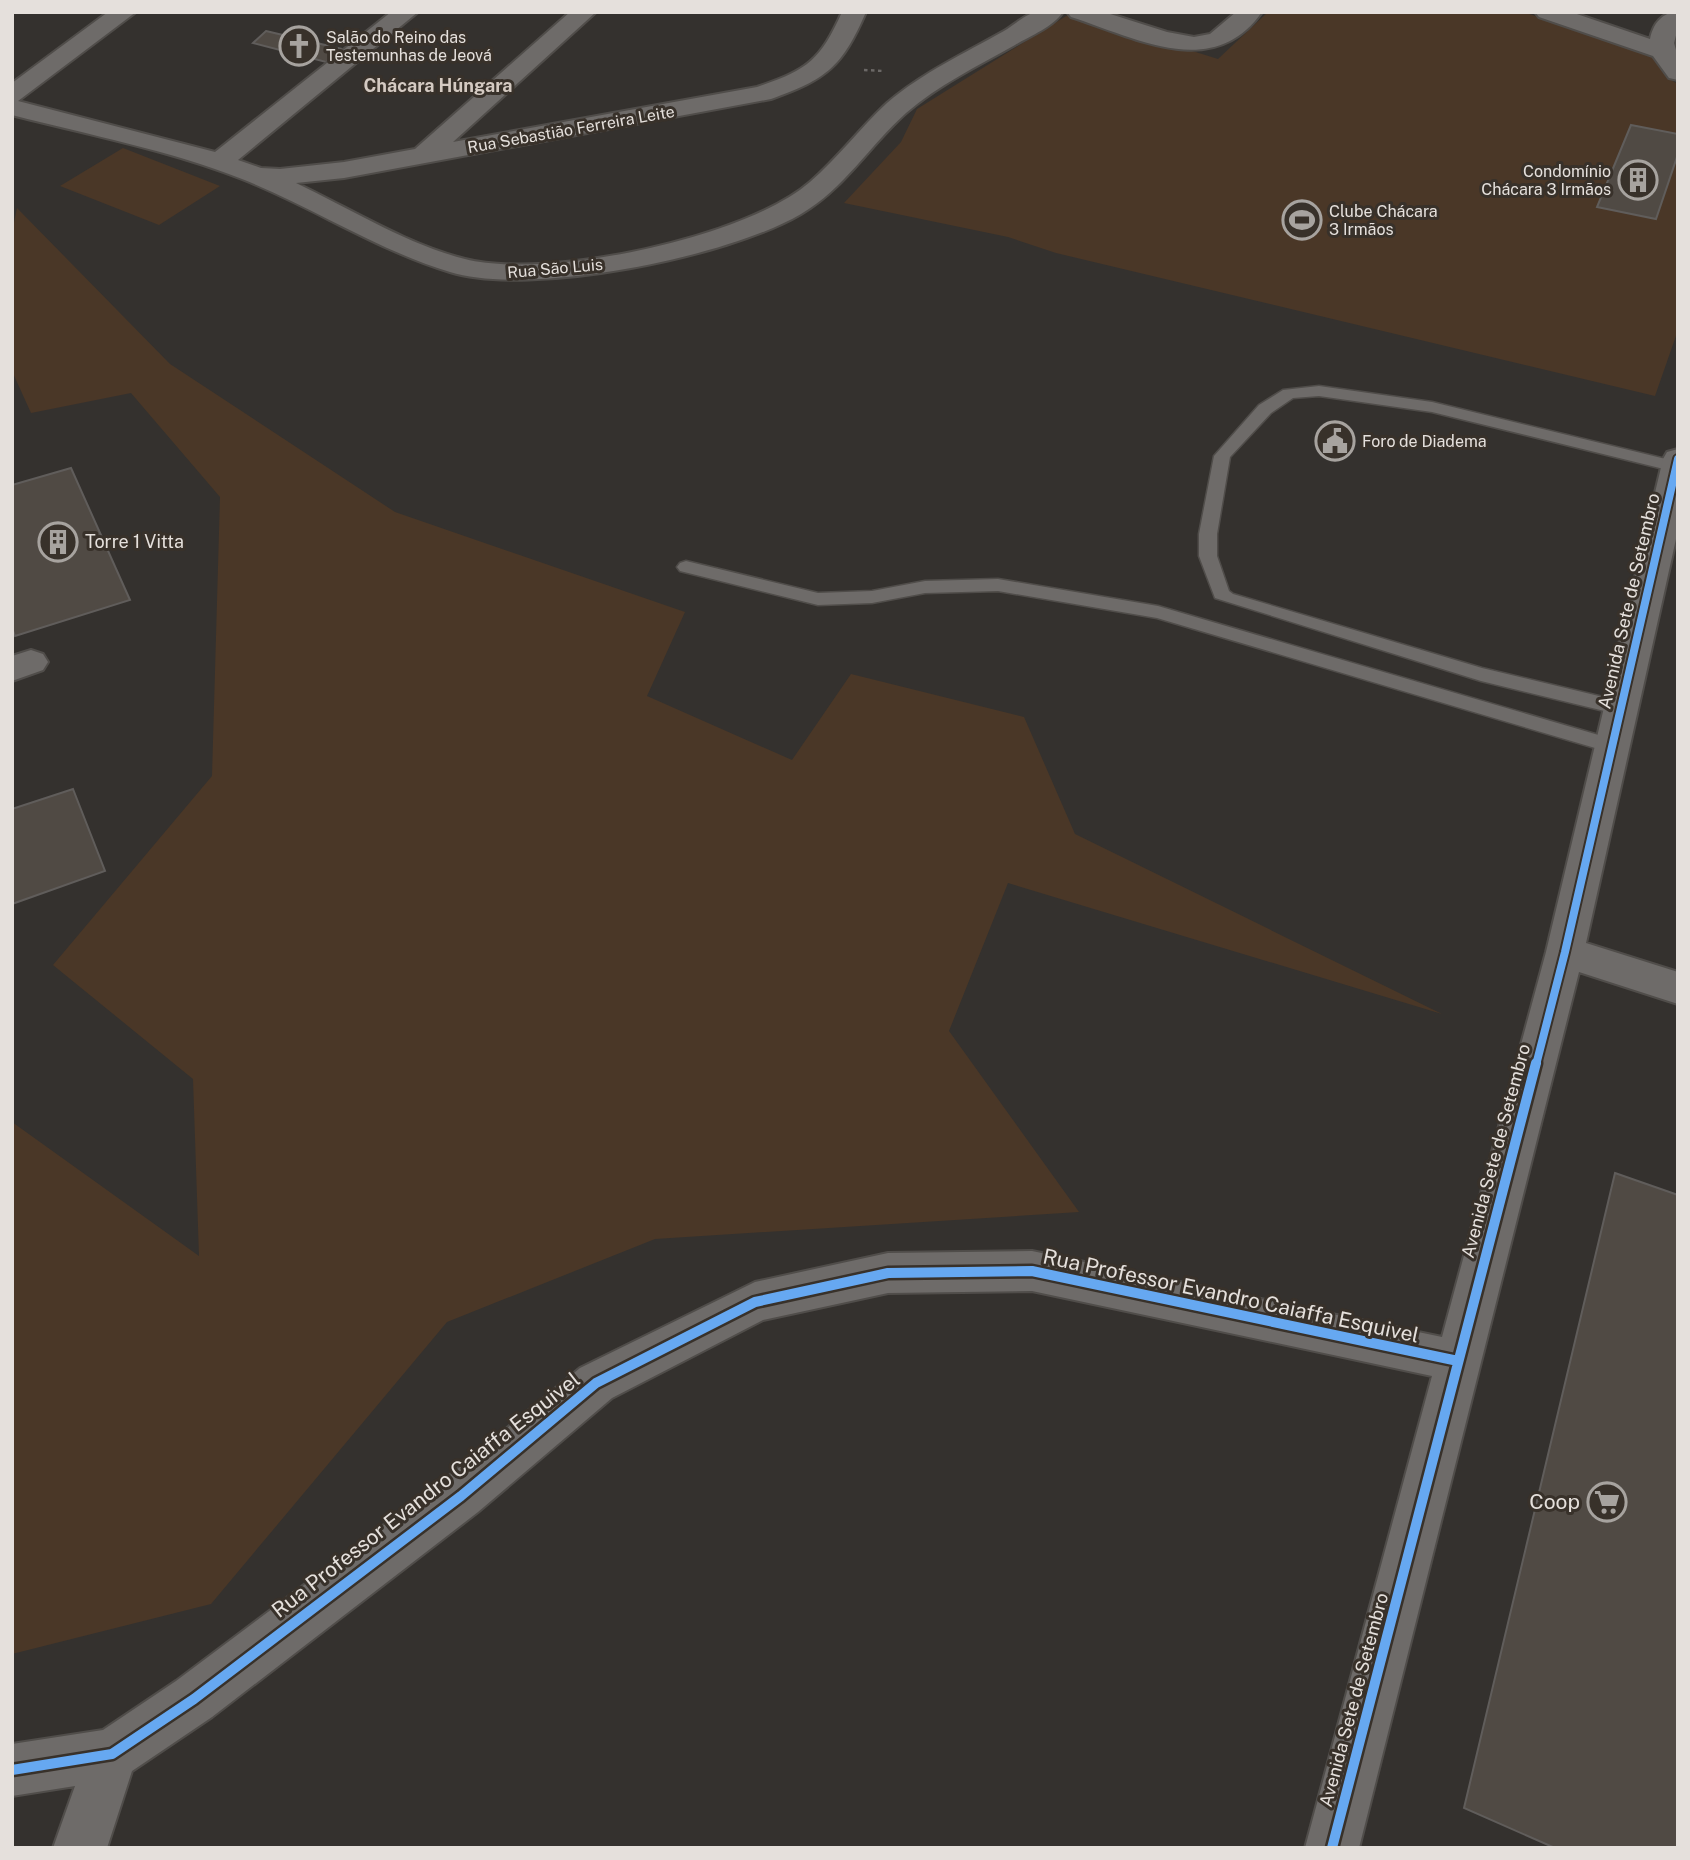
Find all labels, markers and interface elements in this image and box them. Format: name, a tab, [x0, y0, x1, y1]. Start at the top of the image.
church icon: Salão do Reino das Testemunhas de Jeová	[278, 25, 320, 67]
place label: Salão do Reino das Testemunhas de Jeová	[326, 28, 492, 65]
district label: Chácara Húngara	[363, 75, 513, 96]
street label: Rua Sebastião Ferreira Leite	[466, 102, 676, 157]
building icon: Condomínio Chácara 3 Irmãos	[1617, 159, 1659, 201]
place label: Condomínio Chácara 3 Irmãos	[1481, 162, 1611, 199]
sports icon: Clube Chácara 3 Irmãos	[1281, 199, 1323, 241]
place label: Clube Chácara 3 Irmãos	[1329, 202, 1438, 239]
street label: Rua São Luis	[507, 255, 604, 282]
public building icon: Foro de Diadema	[1314, 420, 1356, 462]
place label: Foro de Diadema	[1362, 432, 1487, 451]
street label: Avenida Sete de Setembro	[1593, 491, 1664, 711]
building icon: Torre 1 Vitta	[37, 521, 79, 563]
place label: Torre 1 Vitta	[85, 531, 184, 552]
street label: Avenida Sete de Setembro	[1457, 1041, 1534, 1260]
street label: Rua Professor Evandro Caiaffa Esquivel	[1041, 1243, 1421, 1348]
street label: Rua Professor Evandro Caiaffa Esquivel	[267, 1367, 585, 1623]
supermarket icon: Coop	[1586, 1481, 1628, 1523]
place label: Coop	[1529, 1489, 1580, 1514]
street label: Avenida Sete de Setembro	[1315, 1590, 1392, 1809]

